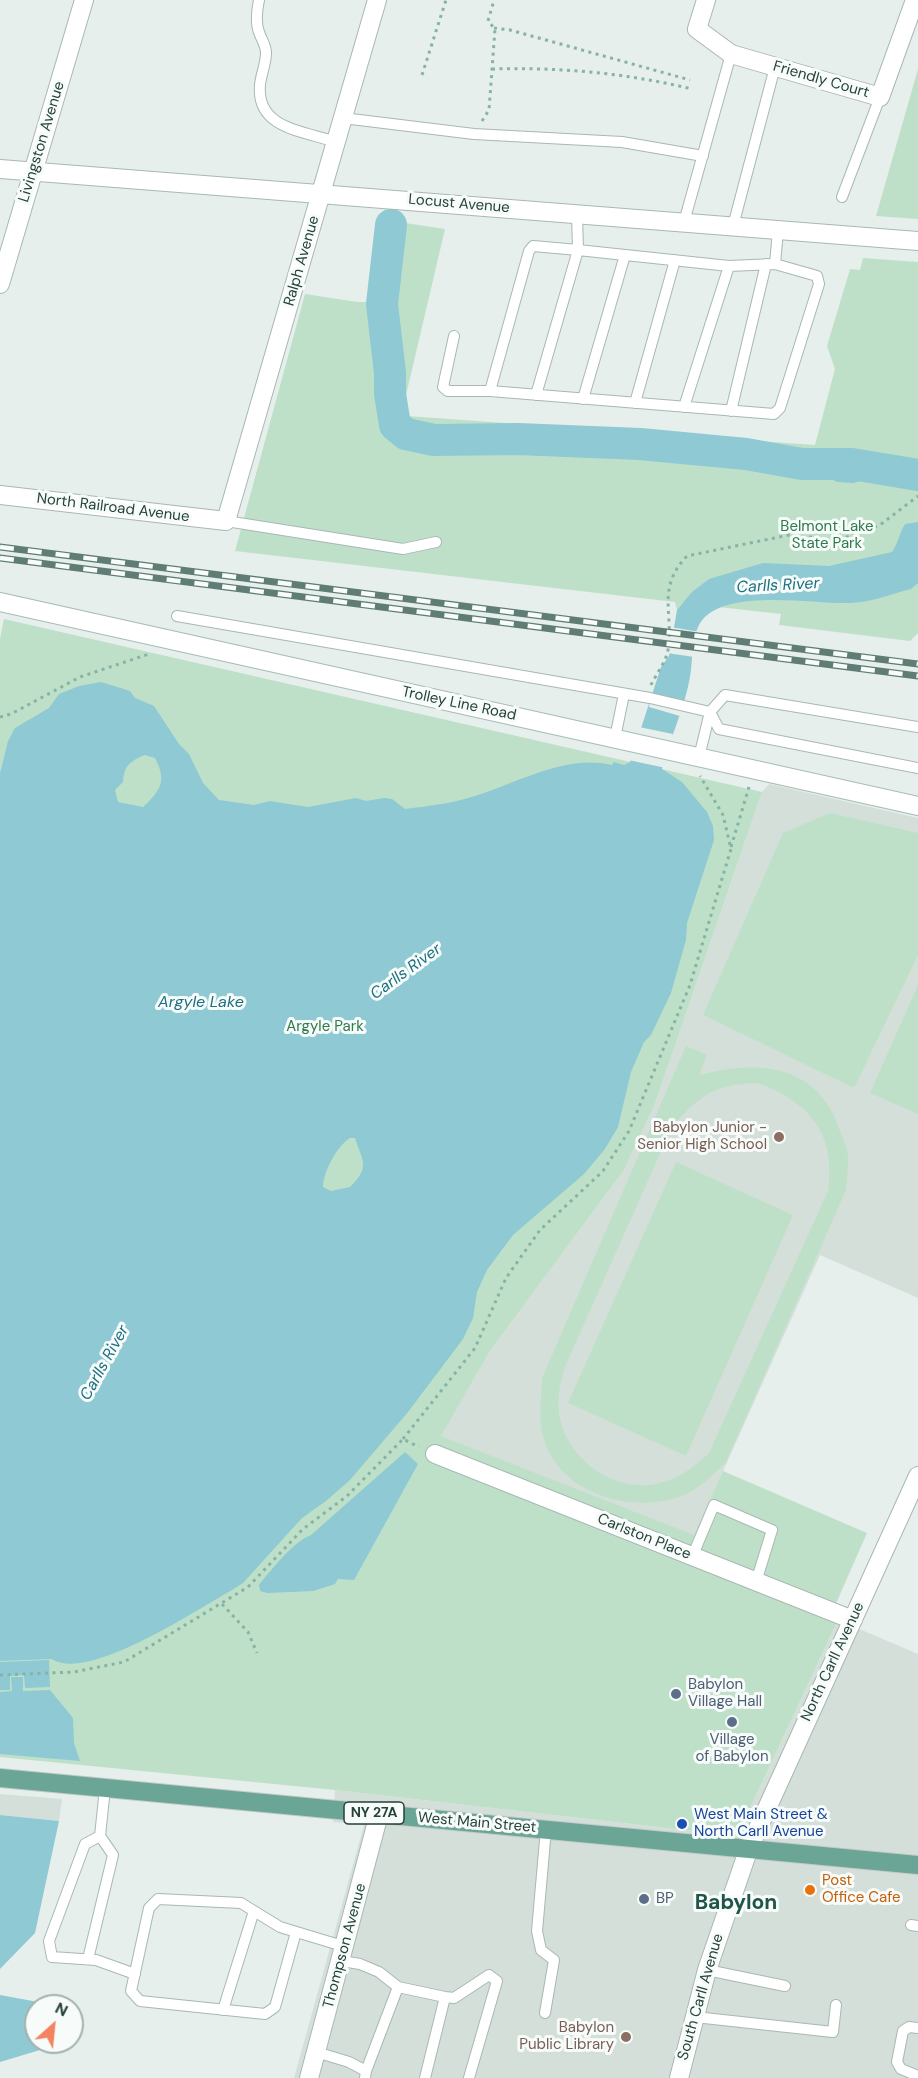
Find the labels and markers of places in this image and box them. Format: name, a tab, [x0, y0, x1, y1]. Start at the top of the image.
place label: Babylon Junior - Senior High School	[637, 1119, 767, 1154]
marker: Babylon Junior - Senior High School	[772, 1130, 786, 1144]
place label: Babylon Village Hall	[688, 1676, 762, 1711]
marker: Babylon Village Hall	[669, 1687, 683, 1701]
marker: Village of Babylon	[725, 1715, 739, 1729]
place label: Village of Babylon	[695, 1731, 769, 1766]
place label: West Main Street & North Carll Avenue	[694, 1806, 828, 1841]
marker: West Main Street & North Carll Avenue	[675, 1817, 689, 1831]
place label: Post Office Cafe	[822, 1872, 900, 1907]
marker: Post Office Cafe	[803, 1883, 817, 1897]
place label: BP	[656, 1890, 674, 1908]
marker: BP	[637, 1892, 651, 1906]
place label: Babylon Public Library	[519, 2019, 614, 2054]
marker: Babylon Public Library	[619, 2030, 633, 2044]

